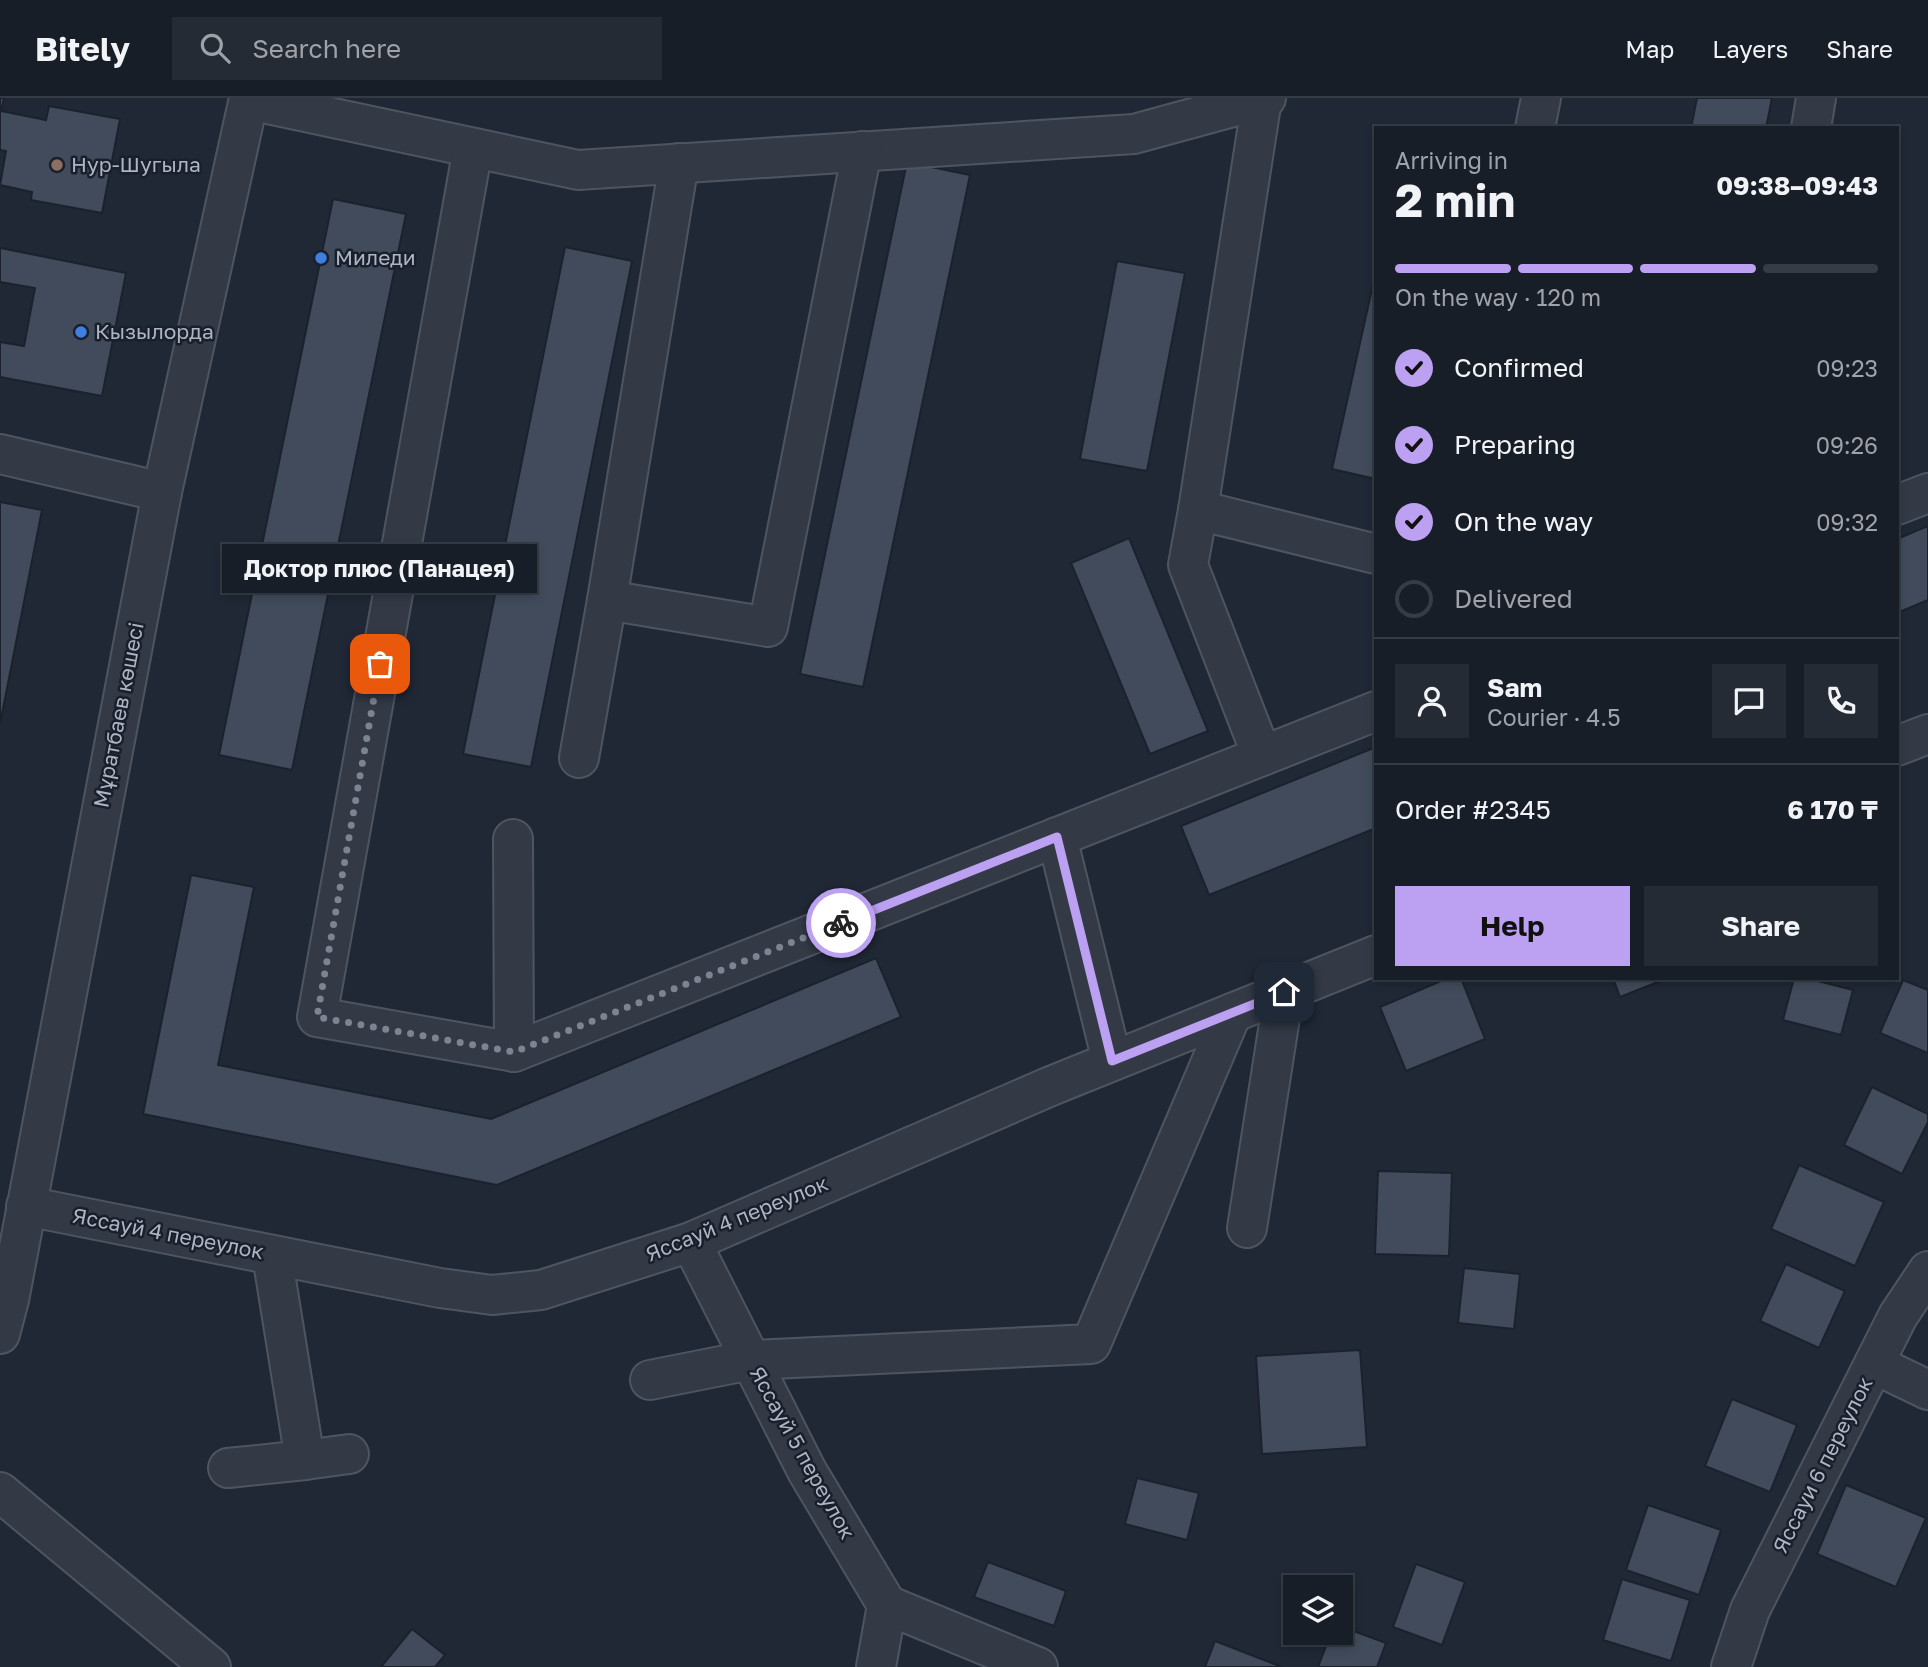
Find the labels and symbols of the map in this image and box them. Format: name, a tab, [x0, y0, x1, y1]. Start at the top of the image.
place label: Нур-Шугыла	[71, 151, 201, 177]
marker: Нур-Шугыла	[49, 157, 65, 173]
place label: Миледи	[335, 244, 416, 270]
marker: Миледи	[313, 250, 329, 266]
place label: Кызылорда	[95, 318, 214, 344]
marker: Кызылорда	[73, 324, 89, 340]
callout: Доктор плюс (Панацея)	[222, 545, 538, 594]
street label: Мұратбаев көшесі	[87, 620, 149, 810]
pin	[350, 634, 410, 694]
courier	[806, 888, 876, 958]
pin	[1254, 962, 1314, 1022]
street label: Яссауй 4 переулок	[642, 1170, 832, 1267]
street label: Яссауй 4 переулок	[70, 1202, 266, 1264]
street label: Яссауй 5 переулок	[745, 1361, 861, 1544]
street label: Яссауи 6 переулок	[1766, 1372, 1878, 1557]

